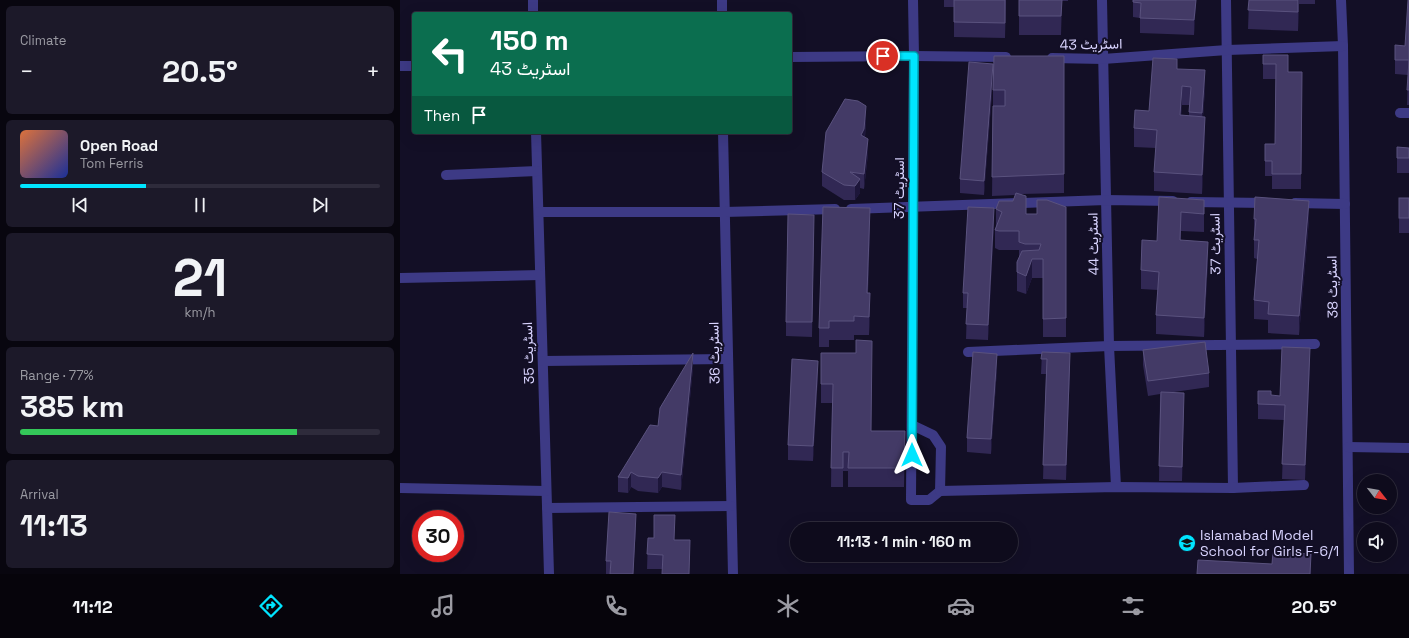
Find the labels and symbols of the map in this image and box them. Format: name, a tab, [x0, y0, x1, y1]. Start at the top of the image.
street label: اسٹریٹ 43	[1060, 34, 1122, 54]
pin	[866, 39, 900, 73]
street label: اسٹریٹ 37	[890, 157, 908, 219]
street label: اسٹریٹ 44	[1083, 212, 1103, 276]
street label: اسٹریٹ 37	[1205, 213, 1225, 275]
street label: اسٹریٹ 38	[1322, 256, 1342, 318]
street label: اسٹریٹ 35	[518, 322, 538, 384]
street label: اسٹریٹ 36	[704, 322, 724, 384]
position arrow	[891, 434, 933, 476]
north arrow	[1357, 474, 1397, 514]
speed limit sign: 30	[412, 510, 464, 562]
place label: Islamabad Model School for Girls F-6/1	[1200, 526, 1339, 560]
school or university icon: Islamabad Model School for Girls F-6/1	[1177, 533, 1197, 553]

